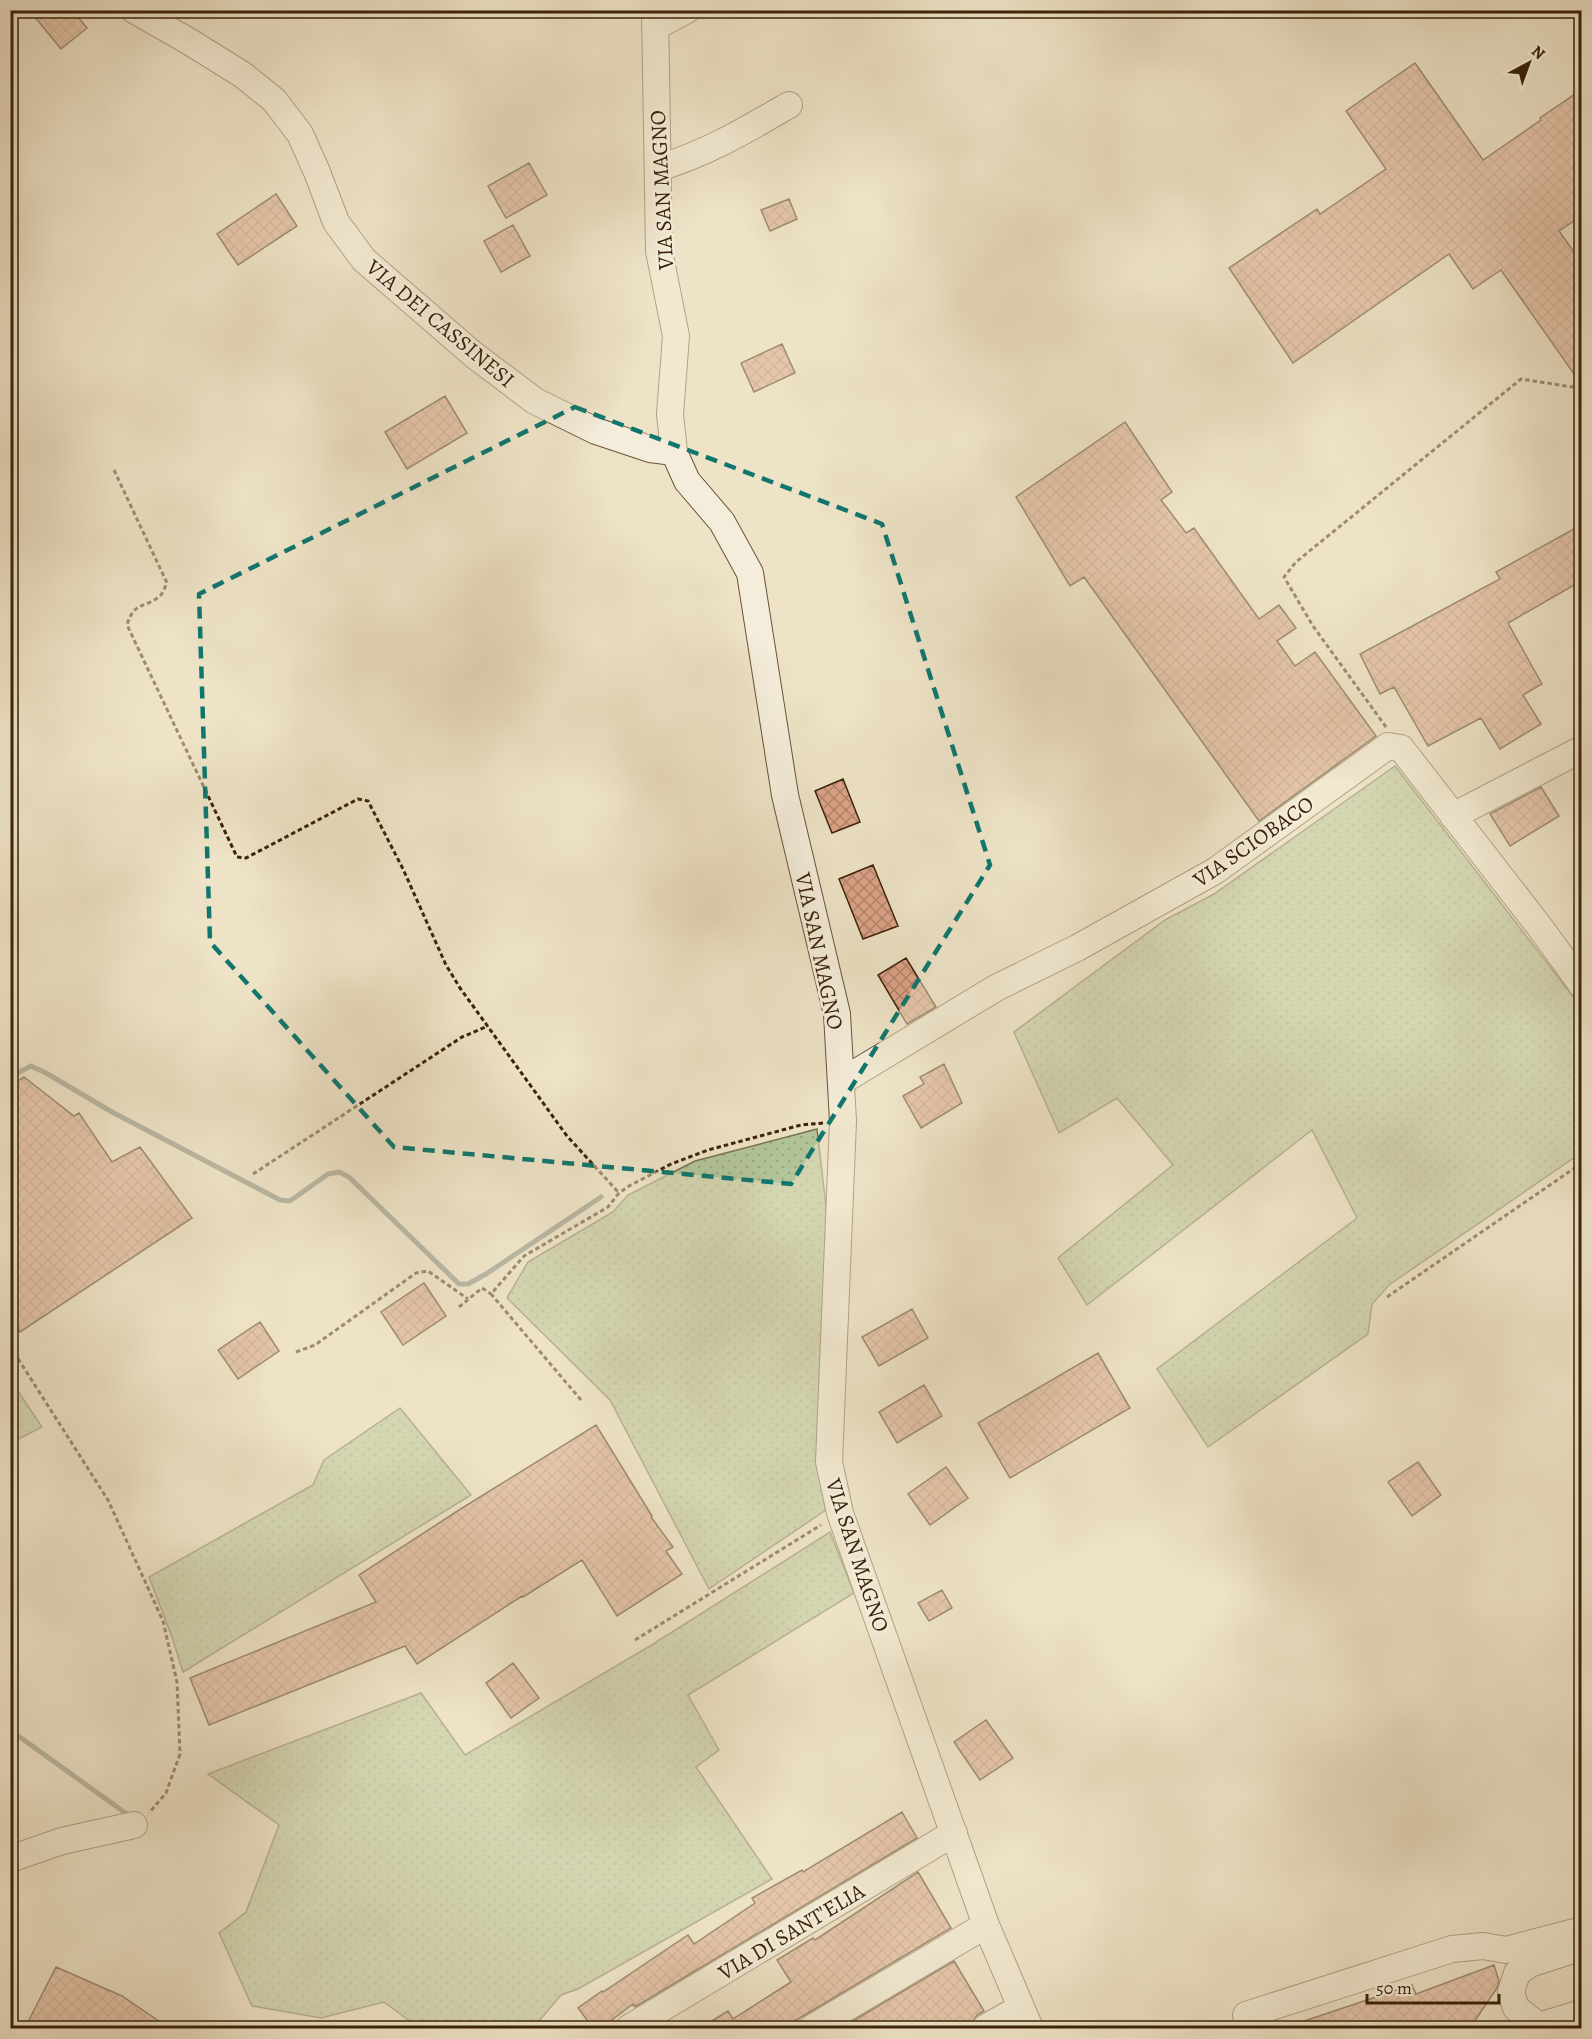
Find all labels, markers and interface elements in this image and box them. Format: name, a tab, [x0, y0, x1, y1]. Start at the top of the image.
north arrow	[1499, 33, 1559, 93]
text: N	[1527, 40, 1550, 65]
street label: VIA SAN MAGNO	[643, 109, 681, 272]
street label: VIA DEI CASSINESI	[359, 252, 521, 395]
street label: VIA SCIOBACO	[1186, 789, 1320, 895]
street label: VIA SAN MAGNO	[788, 869, 850, 1033]
street label: VIA SAN MAGNO	[818, 1474, 896, 1636]
street label: VIA DI SANT'ELIA	[712, 1876, 871, 1988]
scale bar	[1367, 1967, 1499, 2005]
text: 50 m	[1376, 1976, 1412, 2000]

